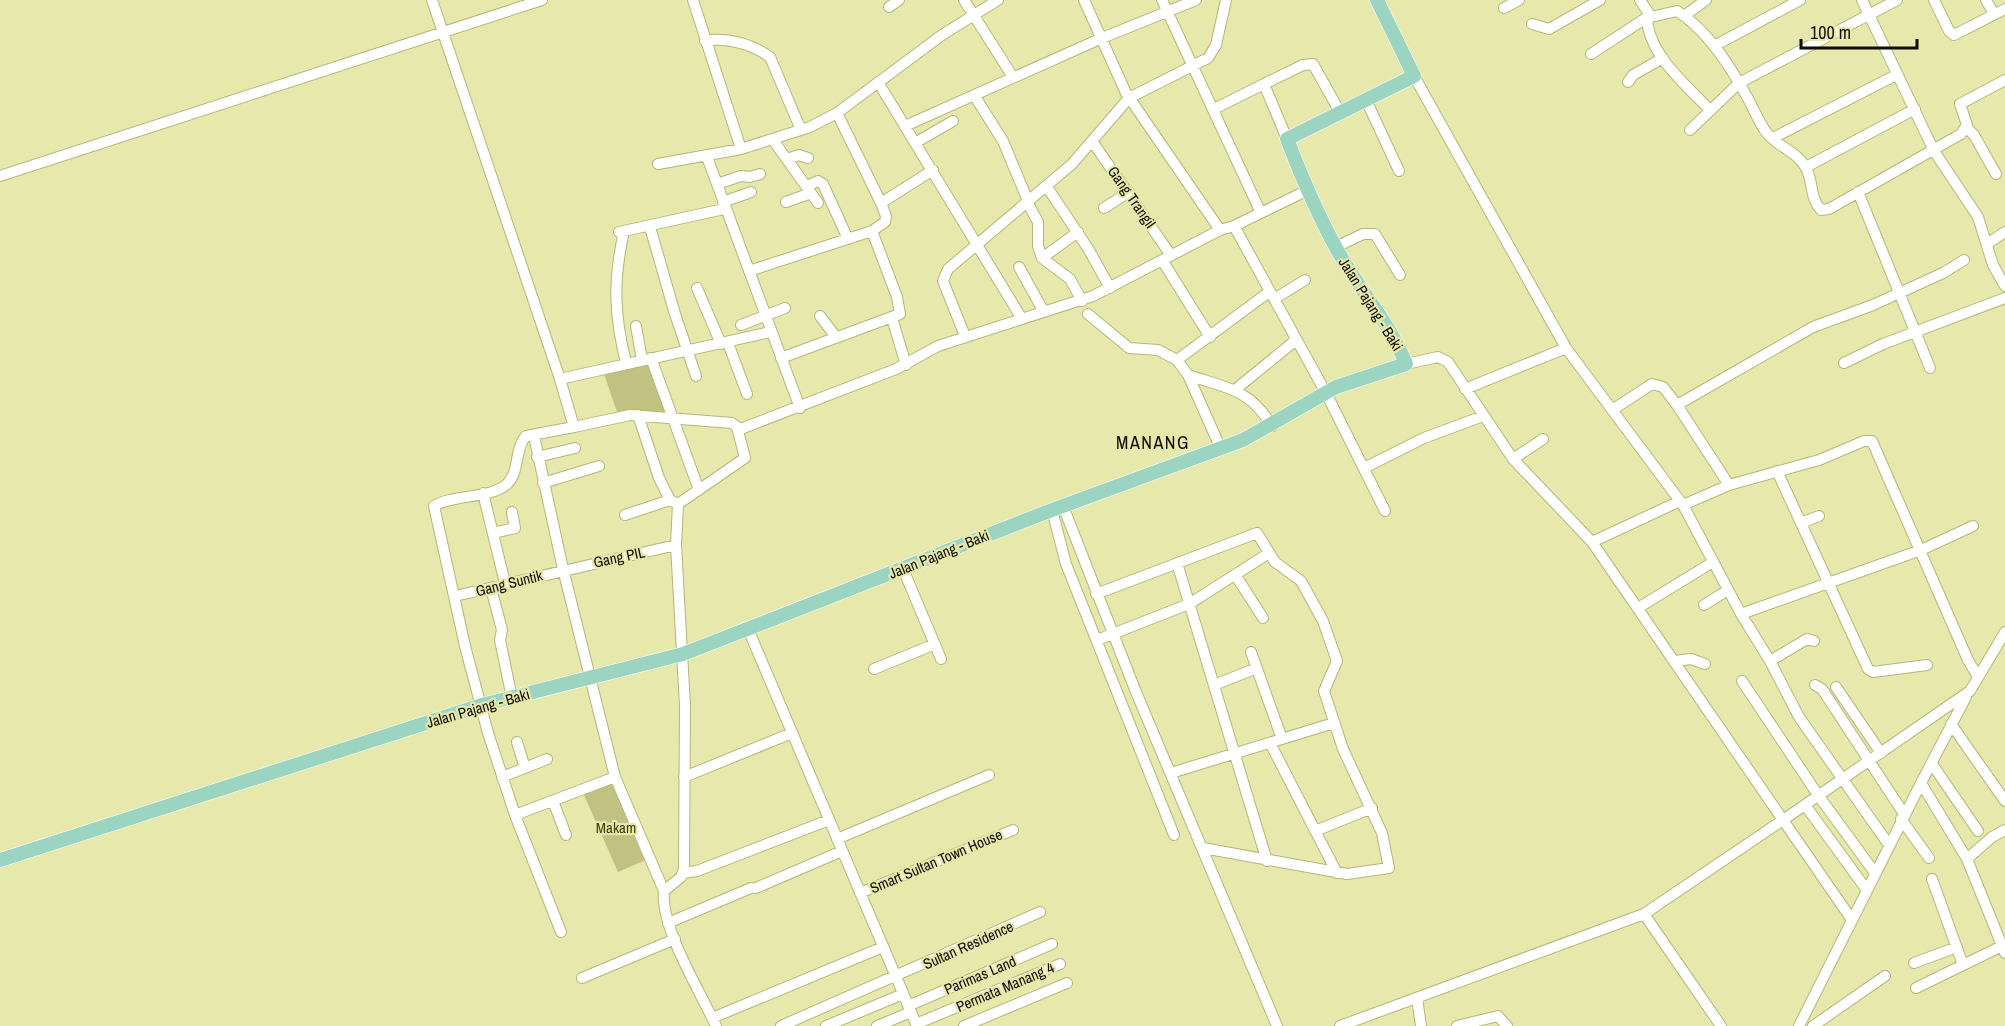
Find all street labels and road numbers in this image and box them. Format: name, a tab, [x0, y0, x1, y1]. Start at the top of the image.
street label: Gang Trangil	[1103, 162, 1161, 232]
street label: Jalan Pajang - Baki	[1334, 253, 1408, 355]
street label: Jalan Pajang - Baki	[886, 524, 992, 584]
street label: Gang PIL	[591, 541, 647, 573]
street label: Gang Suntik	[473, 564, 546, 601]
street label: Jalan Pajang - Baki	[424, 683, 532, 733]
street label: Smart Sultan Town House	[867, 824, 1006, 898]
street label: Sultan Residence	[919, 916, 1017, 974]
street label: Parimas Land	[941, 950, 1019, 1000]
street label: Permata Manang 4	[953, 957, 1057, 1017]

